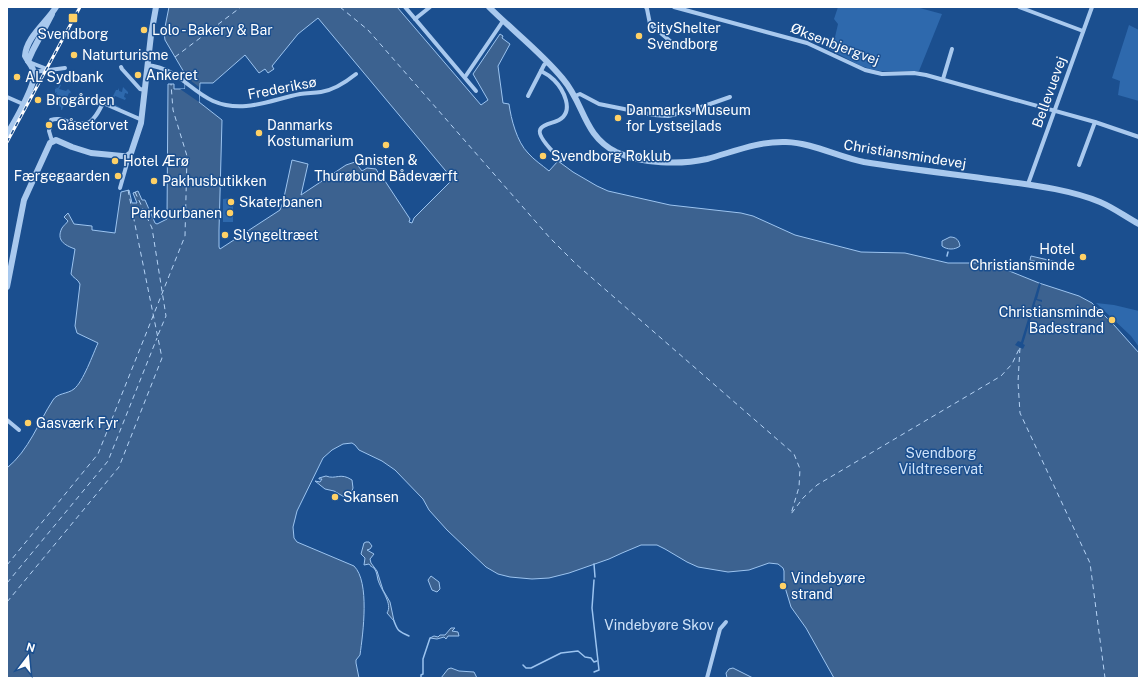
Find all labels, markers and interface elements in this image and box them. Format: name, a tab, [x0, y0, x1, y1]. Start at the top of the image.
marker: Svendborg	[67, 12, 79, 24]
place label: CityShelter Svendborg	[647, 20, 721, 52]
street label: Øksenbjergvej	[788, 20, 882, 68]
place label: Lolo - Bakery & Bar	[152, 22, 273, 38]
marker: Lolo - Bakery & Bar	[139, 25, 149, 35]
place label: Svendborg	[37, 26, 109, 42]
marker: CityShelter Svendborg	[634, 31, 644, 41]
place label: Naturturisme	[82, 47, 169, 63]
marker: Naturturisme	[69, 50, 79, 60]
street label: Bellevuevej	[1029, 54, 1069, 130]
place label: Ankeret	[146, 67, 198, 83]
place label: AL Sydbank	[25, 69, 104, 85]
marker: Ankeret	[133, 70, 143, 80]
marker: AL Sydbank	[12, 72, 22, 82]
street label: Frederiksø	[246, 73, 318, 103]
place label: Brogården	[46, 92, 115, 108]
marker: Brogården	[33, 95, 43, 105]
place label: Danmarks Museum for Lystsejlads	[626, 102, 751, 134]
marker: Danmarks Museum for Lystsejlads	[613, 113, 623, 123]
place label: Gåsetorvet	[57, 117, 128, 133]
place label: Danmarks Kostumarium	[267, 117, 354, 149]
marker: Gåsetorvet	[44, 120, 54, 130]
marker: Danmarks Kostumarium	[254, 128, 264, 138]
street label: Christiansmindevej	[843, 136, 967, 172]
marker: Gnisten & Thurøbund Bådeværft	[381, 140, 391, 150]
place label: Svendborg Roklub	[551, 148, 671, 164]
marker: Svendborg Roklub	[538, 151, 548, 161]
place label: Gnisten & Thurøbund Bådeværft	[314, 152, 458, 184]
place label: Hotel Ærø	[123, 153, 189, 169]
marker: Hotel Ærø	[110, 156, 120, 166]
place label: Færgegaarden	[14, 168, 110, 184]
marker: Færgegaarden	[113, 171, 123, 181]
place label: Pakhusbutikken	[162, 173, 267, 189]
marker: Pakhusbutikken	[149, 176, 159, 186]
place label: Skaterbanen	[239, 194, 322, 210]
marker: Skaterbanen	[226, 197, 236, 207]
place label: Parkourbanen	[131, 205, 222, 221]
marker: Parkourbanen	[225, 208, 235, 218]
place label: Slyngeltræet	[233, 227, 319, 243]
marker: Slyngeltræet	[220, 230, 230, 240]
place label: Hotel Christiansminde	[970, 241, 1075, 273]
marker: Hotel Christiansminde	[1078, 252, 1088, 262]
place label: Christiansminde Badestrand	[999, 304, 1104, 336]
marker: Christiansminde Badestrand	[1107, 315, 1117, 325]
place label: Gasværk Fyr	[36, 415, 119, 431]
marker: Gasværk Fyr	[23, 418, 33, 428]
park label: Svendborg Vildtreservat	[899, 445, 983, 477]
place label: Skansen	[343, 489, 399, 505]
marker: Skansen	[330, 492, 340, 502]
place label: Vindebyøre strand	[791, 570, 865, 602]
marker: Vindebyøre strand	[778, 581, 788, 591]
park label: Vindebyøre Skov	[604, 617, 714, 633]
north arrow	[8, 637, 48, 677]
text: N	[25, 640, 37, 654]

